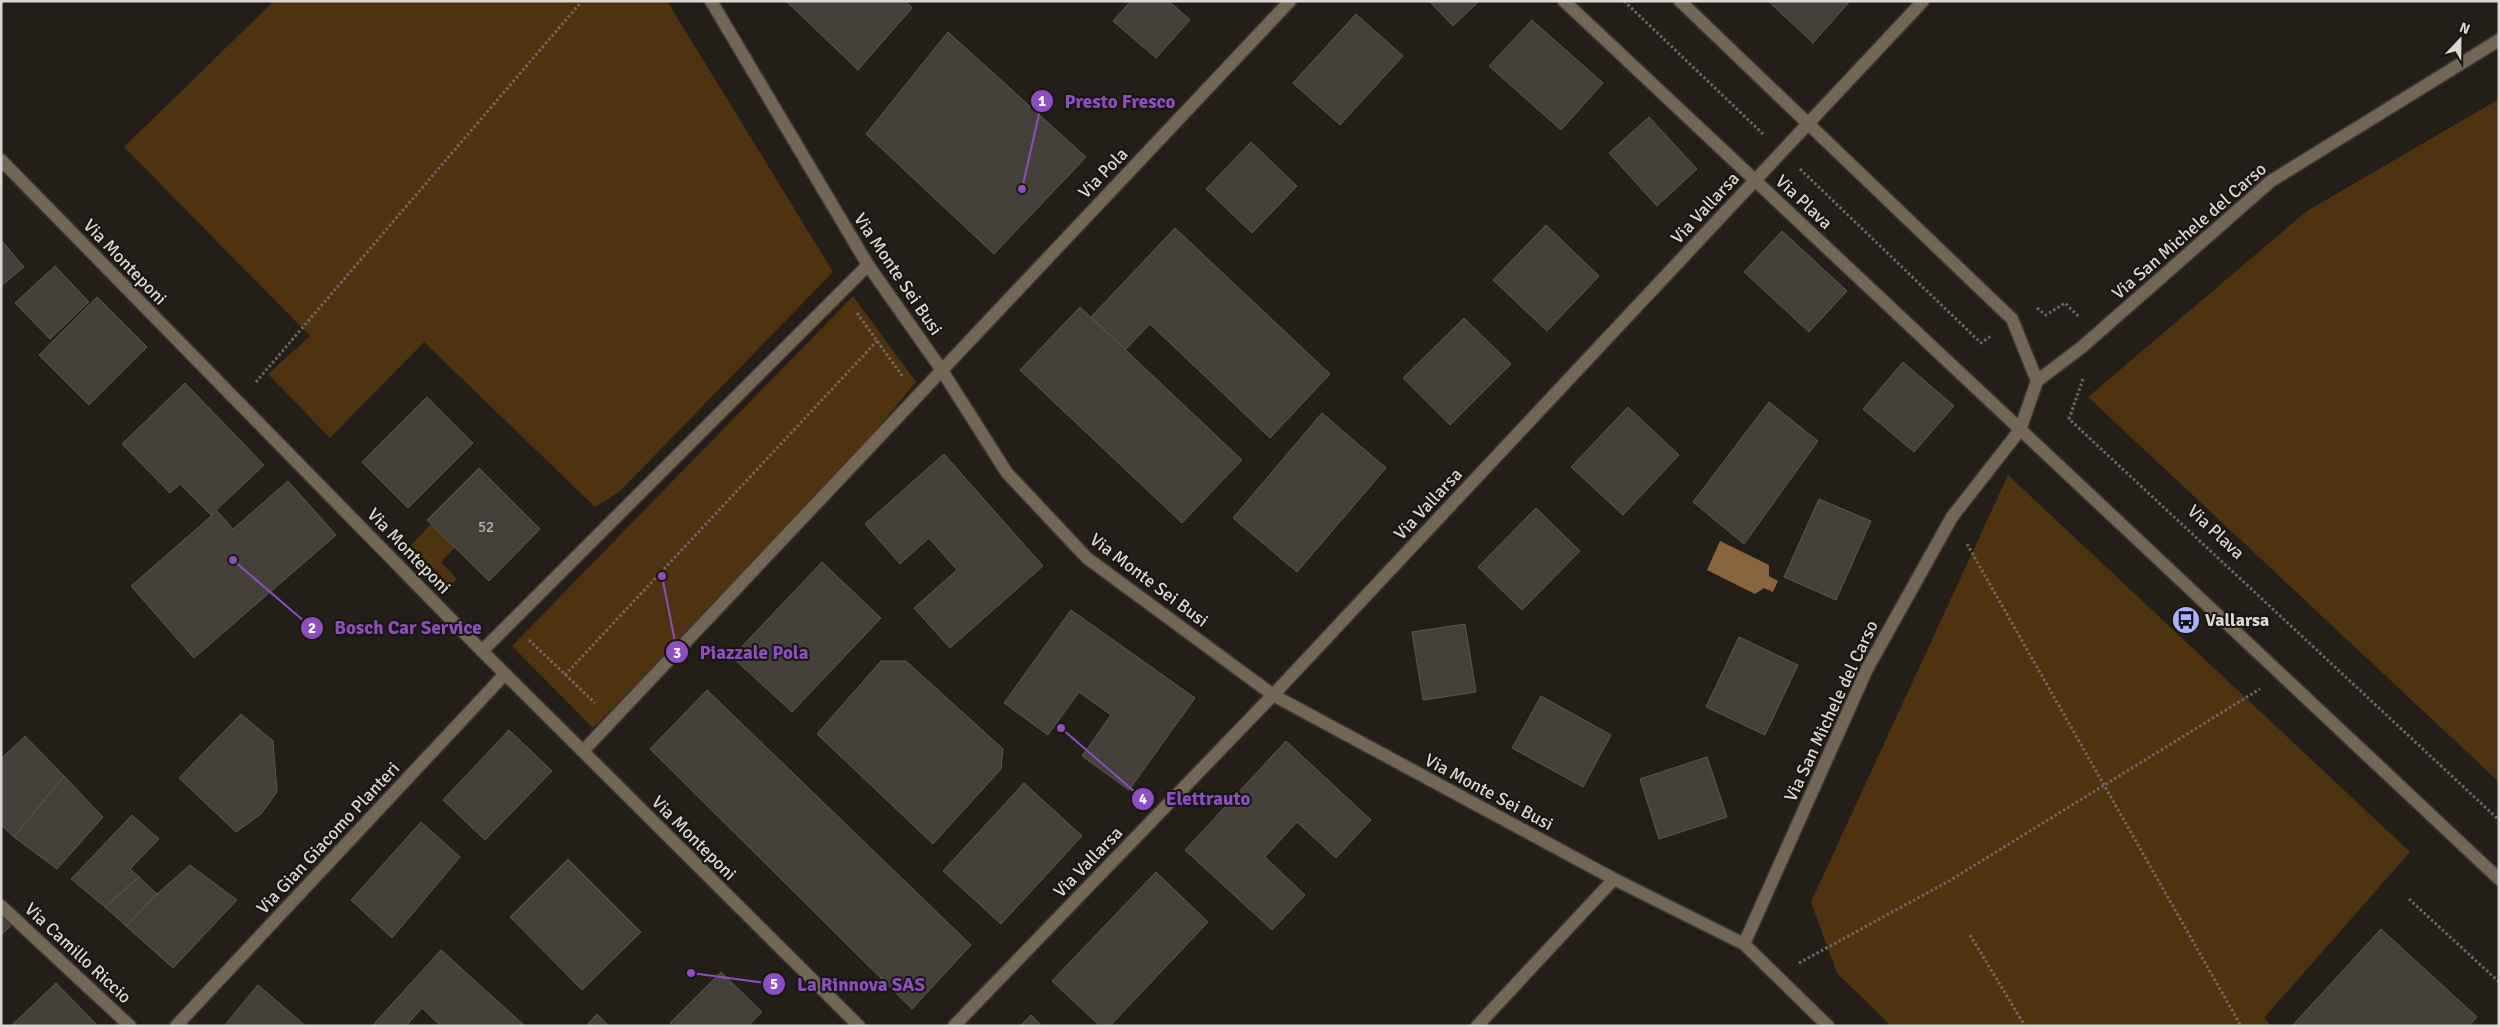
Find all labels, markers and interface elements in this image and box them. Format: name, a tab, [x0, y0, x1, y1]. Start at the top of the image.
north arrow	[2435, 15, 2485, 65]
text: N	[2457, 19, 2472, 38]
callout: Presto Fresco	[1030, 84, 1185, 118]
text: Presto Fresco	[1065, 90, 1175, 114]
text: 1	[1038, 92, 1046, 110]
street label: Via Pola	[1074, 143, 1132, 203]
street label: Via San Michele del Carso	[2107, 158, 2271, 304]
street label: Via Vallarsa	[1666, 168, 1744, 248]
street label: Via Plava	[1771, 170, 1837, 234]
street label: Via Monte Sei Busi	[849, 209, 947, 339]
street label: Via Monteponi	[79, 215, 171, 309]
street label: Via Vallarsa	[1389, 464, 1467, 544]
street label: Via Plava	[2183, 500, 2249, 564]
street label: Via Monteponi	[363, 504, 455, 598]
house number: 52	[478, 518, 494, 536]
street label: Via Monte Sei Busi	[1085, 528, 1213, 632]
bus stop icon: Vallarsa	[2171, 605, 2201, 635]
place label: Vallarsa	[2205, 609, 2269, 631]
callout: Bosch Car Service	[299, 611, 492, 645]
text: Bosch Car Service	[334, 616, 482, 640]
street label: Via San Michele del Carso	[1779, 617, 1883, 805]
text: 2	[308, 619, 316, 637]
callout: Piazzale Pola	[665, 635, 819, 669]
text: Piazzale Pola	[699, 641, 809, 665]
text: 3	[673, 644, 681, 662]
street label: Via Monte Sei Busi	[1421, 749, 1557, 835]
street label: Via Gian Giacomo Planteri	[252, 757, 404, 919]
callout: Elettrauto	[1131, 782, 1260, 816]
text: Elettrauto	[1166, 787, 1250, 811]
text: 4	[1139, 790, 1147, 808]
street label: Via Monteponi	[647, 791, 741, 885]
street label: Via Vallarsa	[1049, 822, 1127, 902]
street label: Via Camillo Riccio	[20, 898, 136, 1008]
callout: La Rinnova SAS	[762, 967, 935, 1001]
text: La Rinnova SAS	[797, 973, 925, 997]
text: 5	[770, 975, 778, 993]

